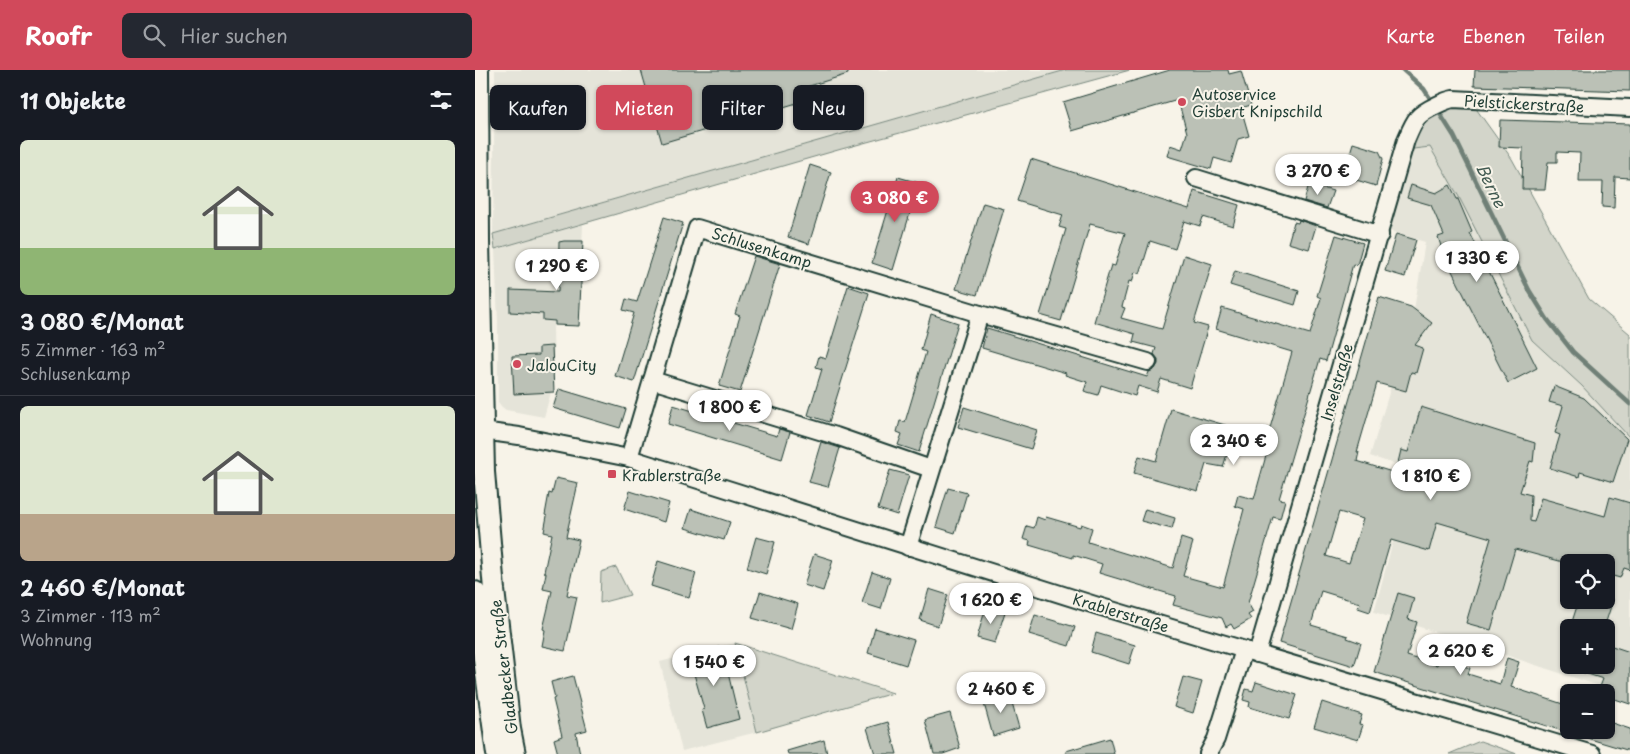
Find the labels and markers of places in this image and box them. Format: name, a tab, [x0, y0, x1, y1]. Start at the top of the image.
place label: Autoservice Gisbert Knipschild	[1192, 82, 1322, 122]
marker: Autoservice Gisbert Knipschild	[1176, 96, 1188, 108]
pin: 3 270 €	[1272, 154, 1364, 196]
pin: 3 080 €	[849, 180, 941, 223]
pin: 1 330 €	[1431, 240, 1523, 283]
pin: 1 290 €	[511, 248, 603, 291]
place label: JalouCity	[527, 353, 597, 376]
marker: JalouCity	[511, 358, 523, 370]
pin: 1 800 €	[684, 390, 776, 432]
pin: 2 340 €	[1188, 424, 1280, 466]
pin: 1 810 €	[1385, 458, 1477, 501]
place label: Krablerstraße	[622, 463, 722, 486]
marker: Krablerstraße	[606, 468, 618, 480]
pin: 1 620 €	[945, 582, 1037, 625]
pin: 2 620 €	[1415, 634, 1507, 676]
pin: 1 540 €	[668, 644, 760, 687]
pin: 2 460 €	[955, 672, 1047, 714]

